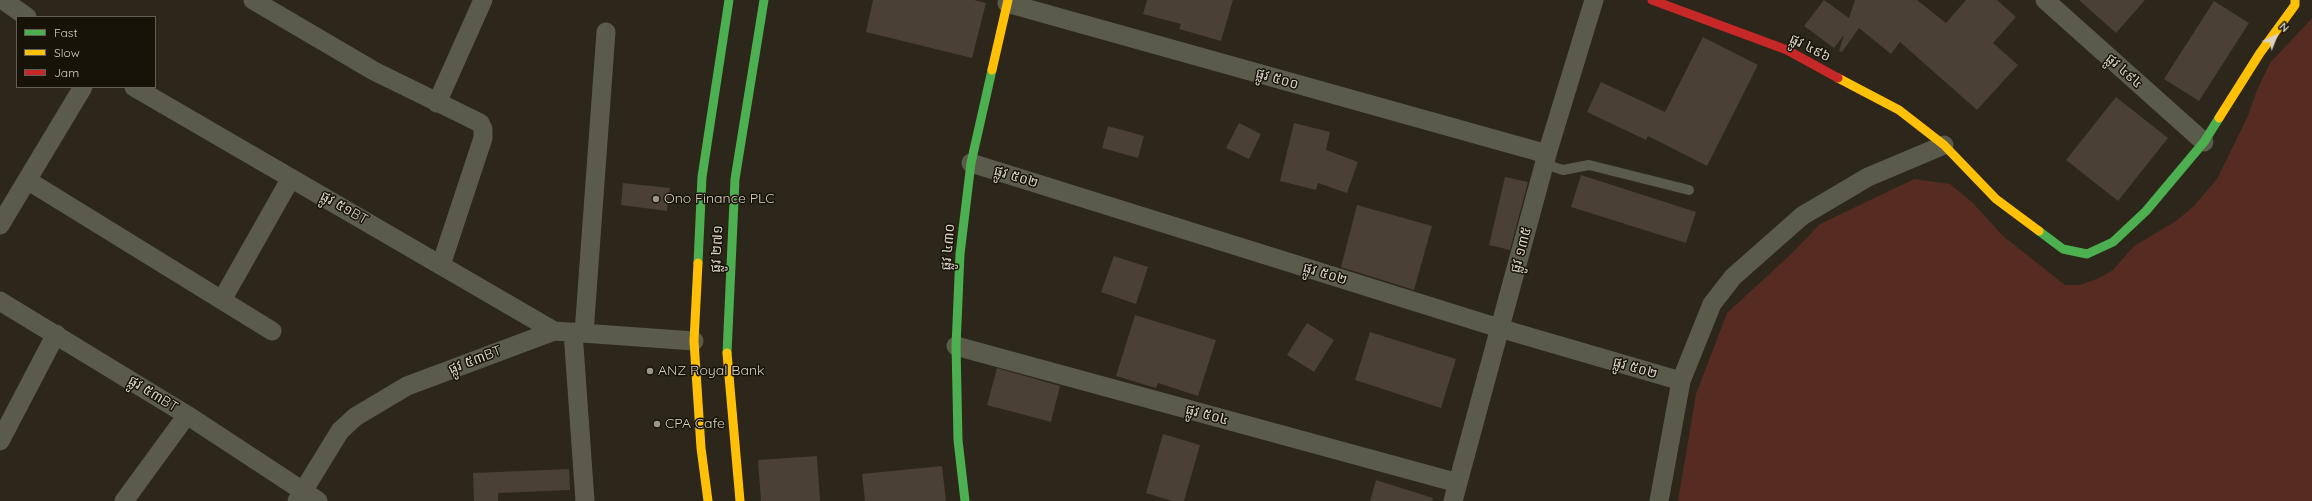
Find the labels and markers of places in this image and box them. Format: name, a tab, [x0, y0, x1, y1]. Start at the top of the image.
place label: Ono Finance PLC	[664, 191, 774, 207]
marker: Ono Finance PLC	[651, 194, 661, 204]
place label: ANZ Royal Bank	[658, 363, 765, 379]
marker: ANZ Royal Bank	[645, 366, 655, 376]
place label: CPA Cafe	[665, 416, 725, 432]
marker: CPA Cafe	[652, 419, 662, 429]

